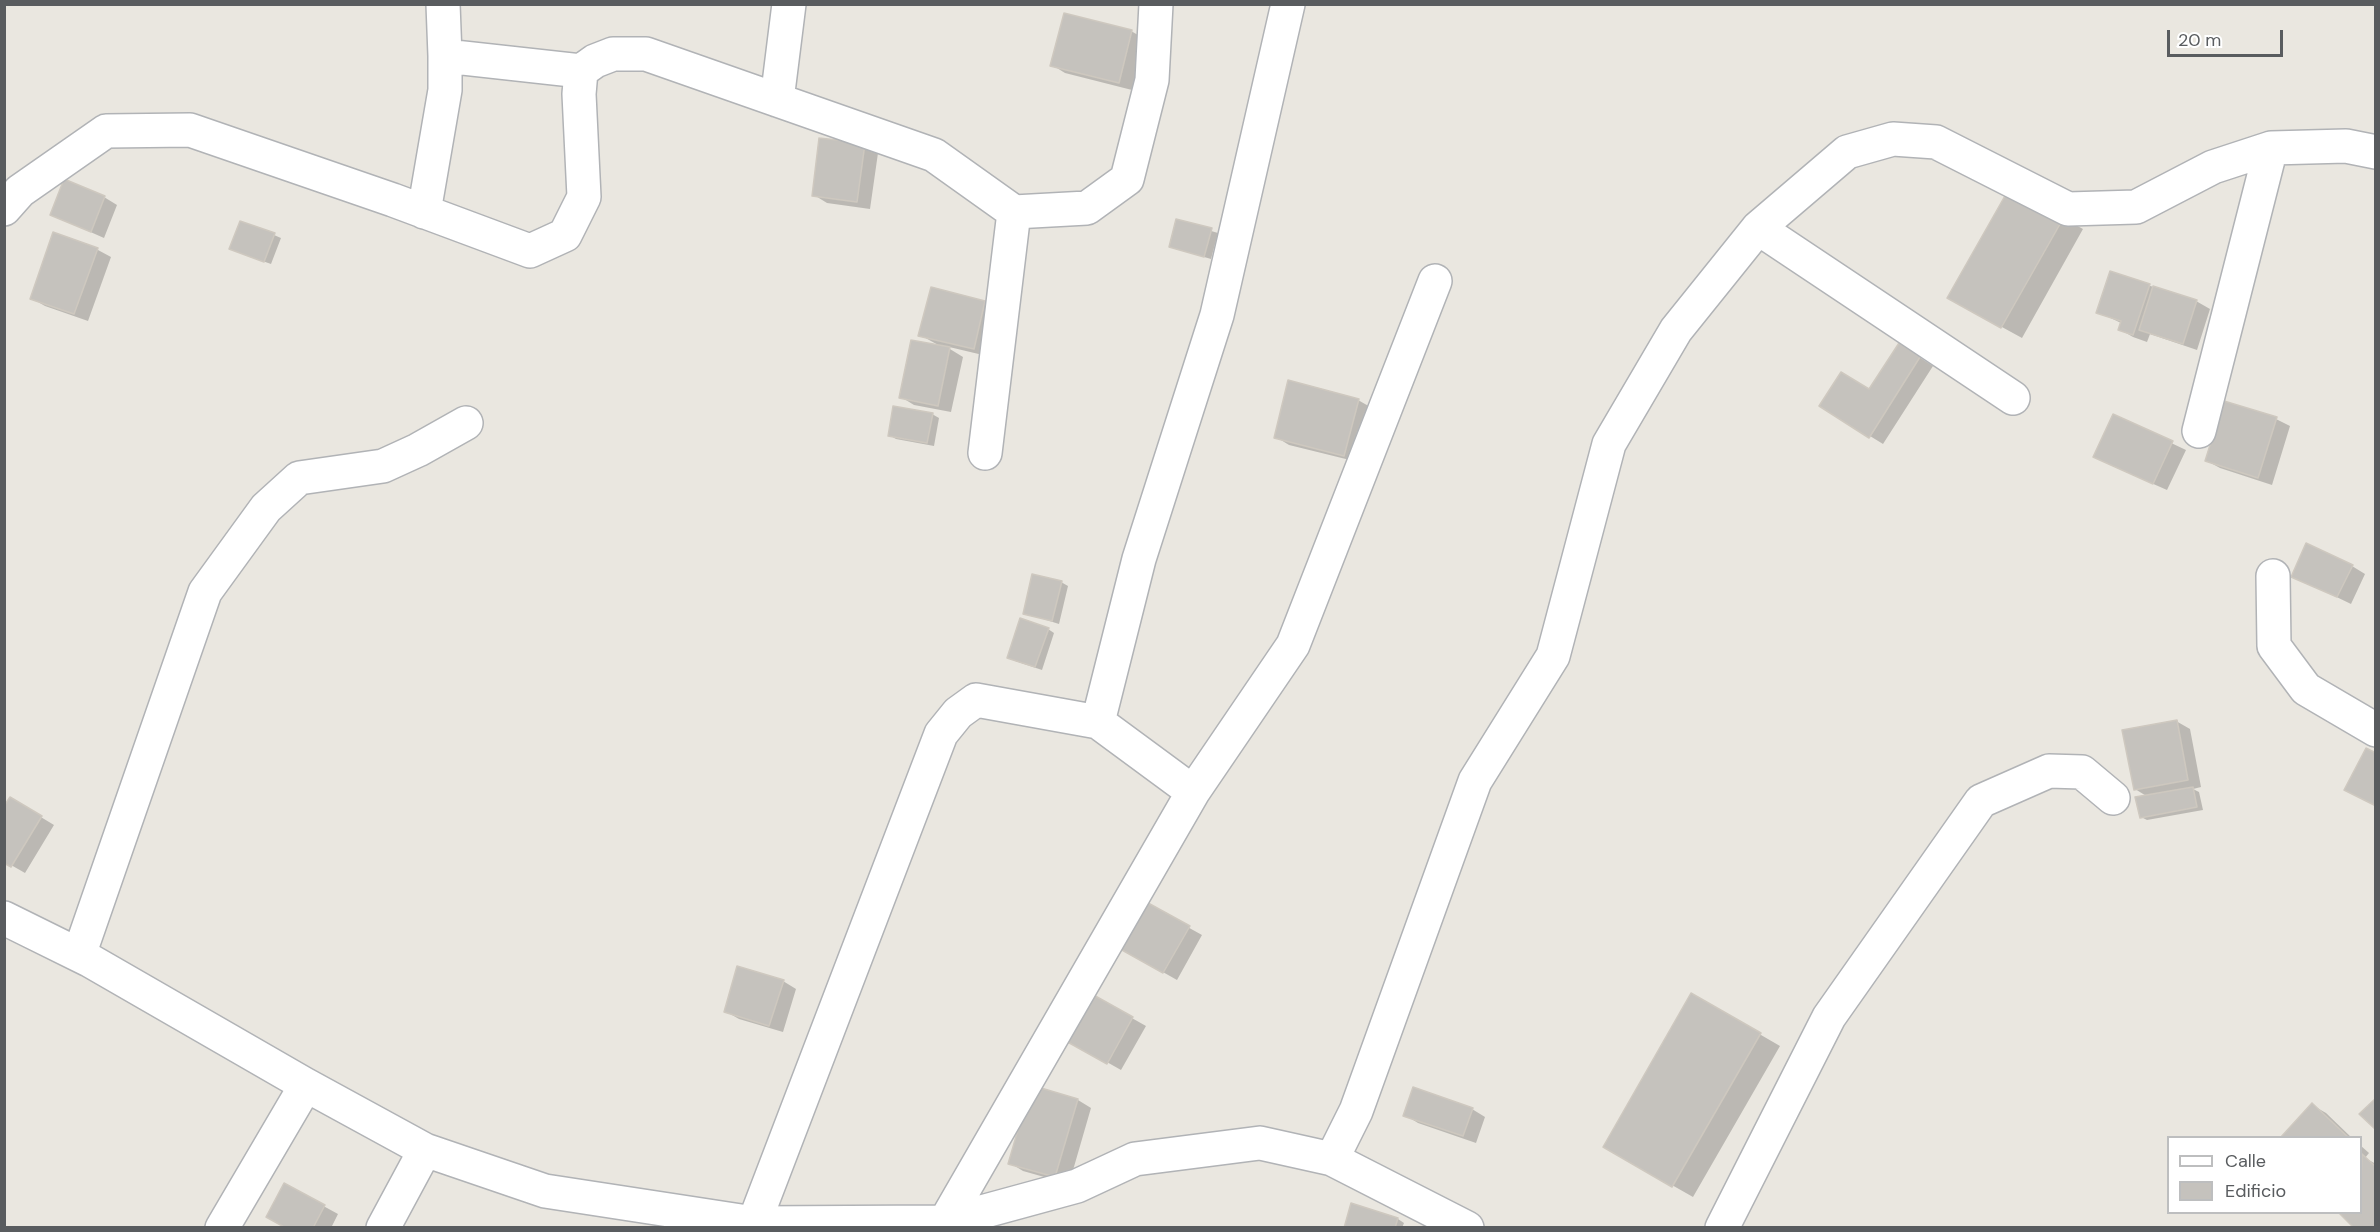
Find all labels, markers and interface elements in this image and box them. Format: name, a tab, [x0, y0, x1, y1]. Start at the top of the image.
scale bar	[2170, 18, 2286, 56]
text: 20 m	[2178, 28, 2221, 52]
legend	[2167, 1136, 2362, 1214]
text: Calle	[2225, 1149, 2266, 1173]
text: Edificio	[2225, 1179, 2286, 1203]

